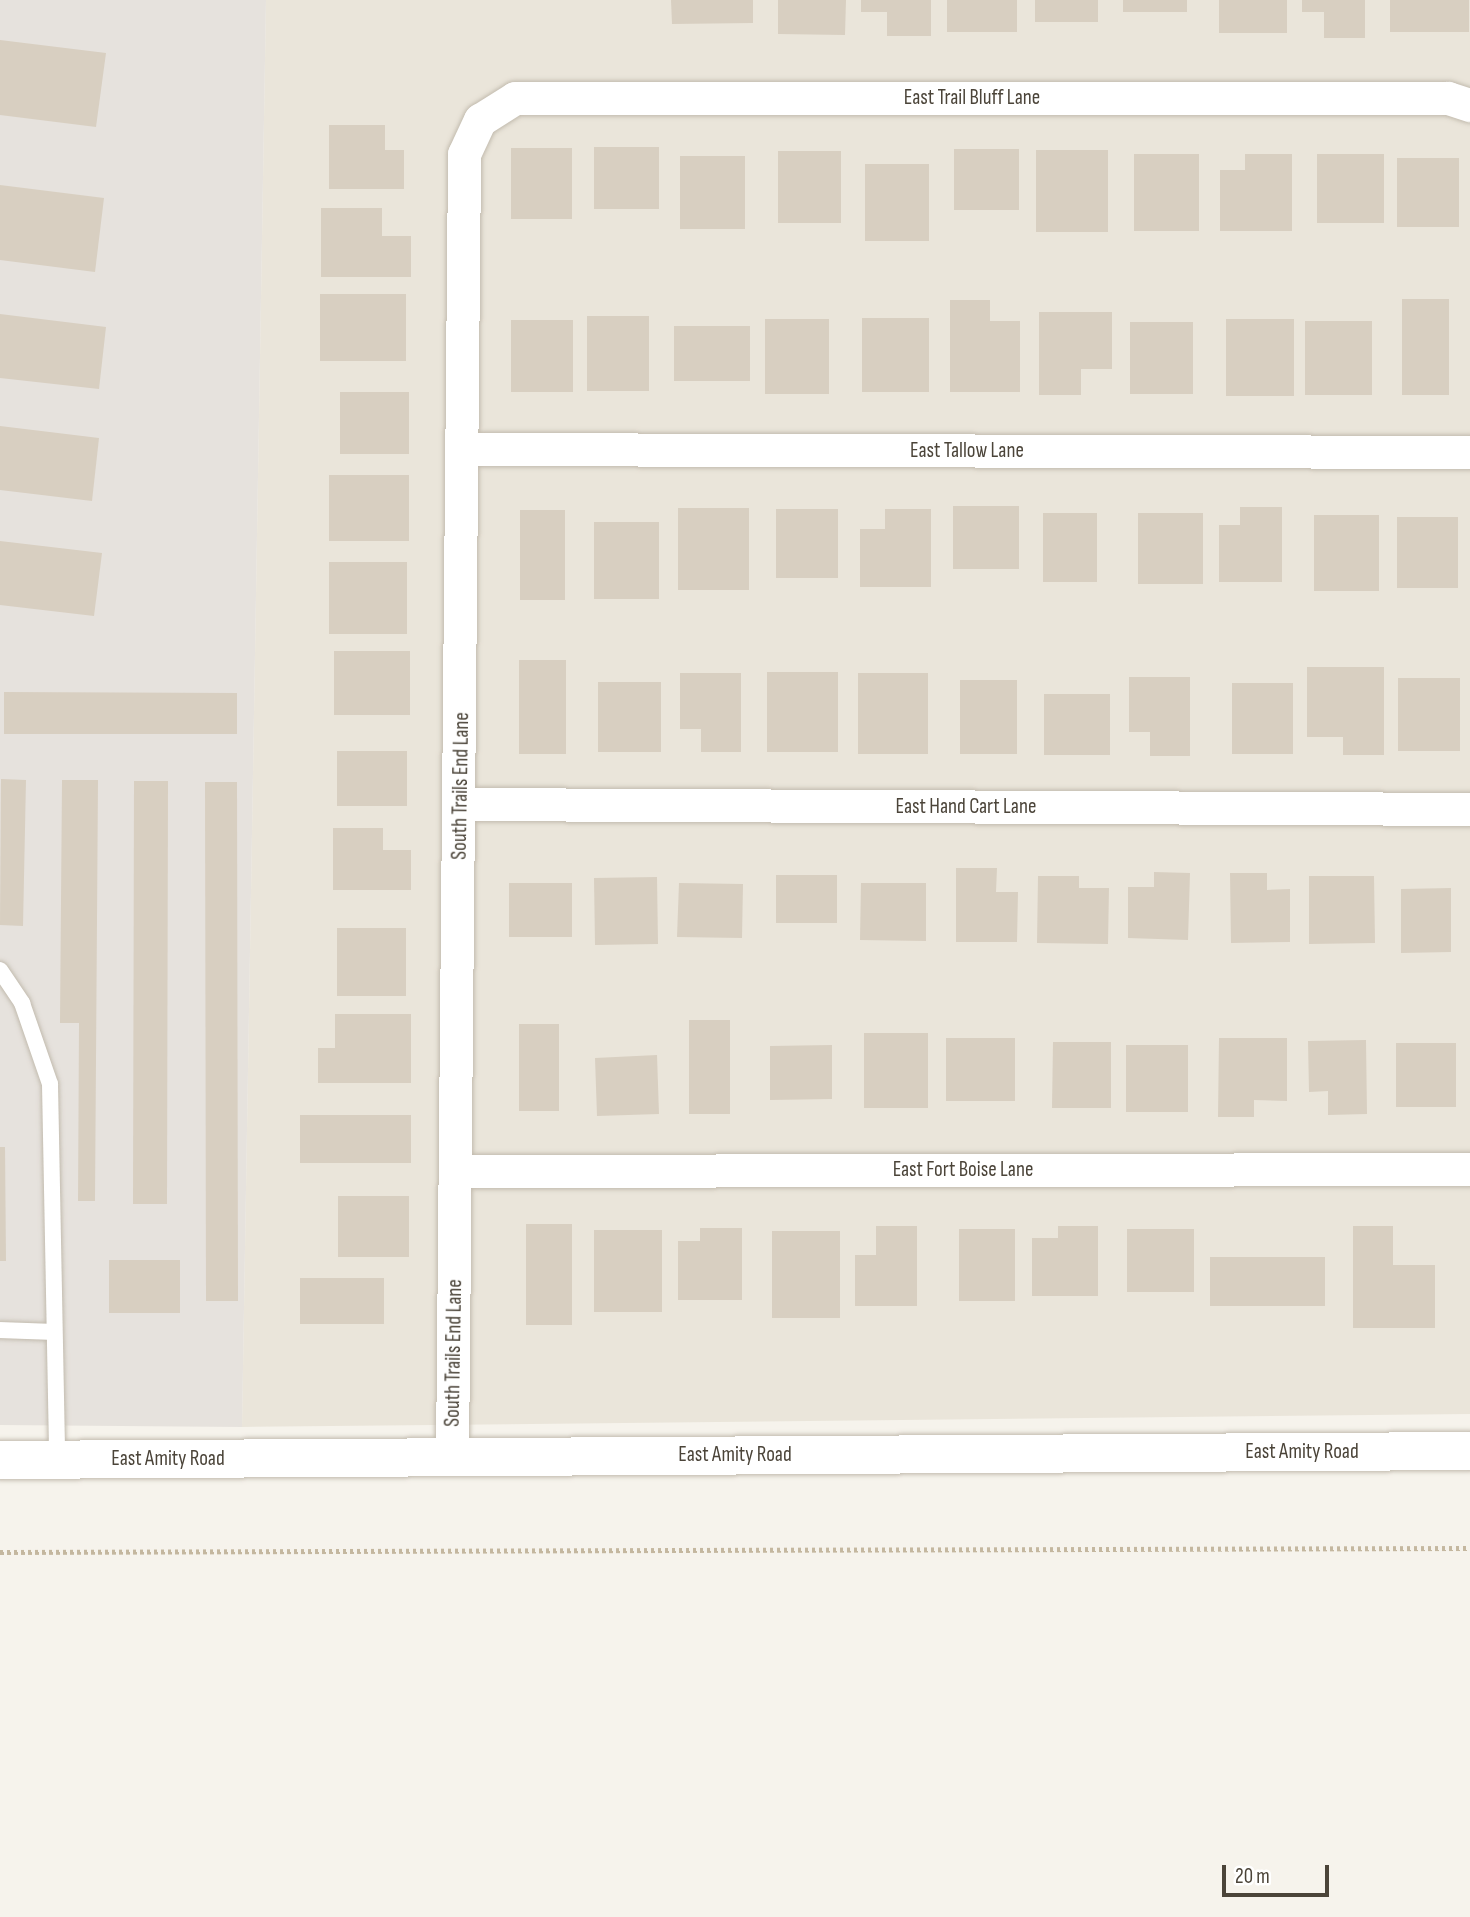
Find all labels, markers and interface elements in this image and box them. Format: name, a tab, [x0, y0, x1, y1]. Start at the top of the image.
street label: East Trail Bluff Lane	[904, 85, 1040, 111]
street label: East Tallow Lane	[910, 438, 1024, 464]
street label: South Trails End Lane	[447, 712, 475, 860]
street label: East Hand Cart Lane	[896, 794, 1036, 820]
street label: East Fort Boise Lane	[893, 1157, 1033, 1183]
street label: South Trails End Lane	[440, 1279, 468, 1427]
street label: East Amity Road	[1245, 1439, 1359, 1465]
street label: East Amity Road	[678, 1442, 792, 1468]
street label: East Amity Road	[111, 1446, 225, 1472]
scale bar	[1225, 1850, 1332, 1894]
text: 20 m	[1235, 1864, 1270, 1889]

